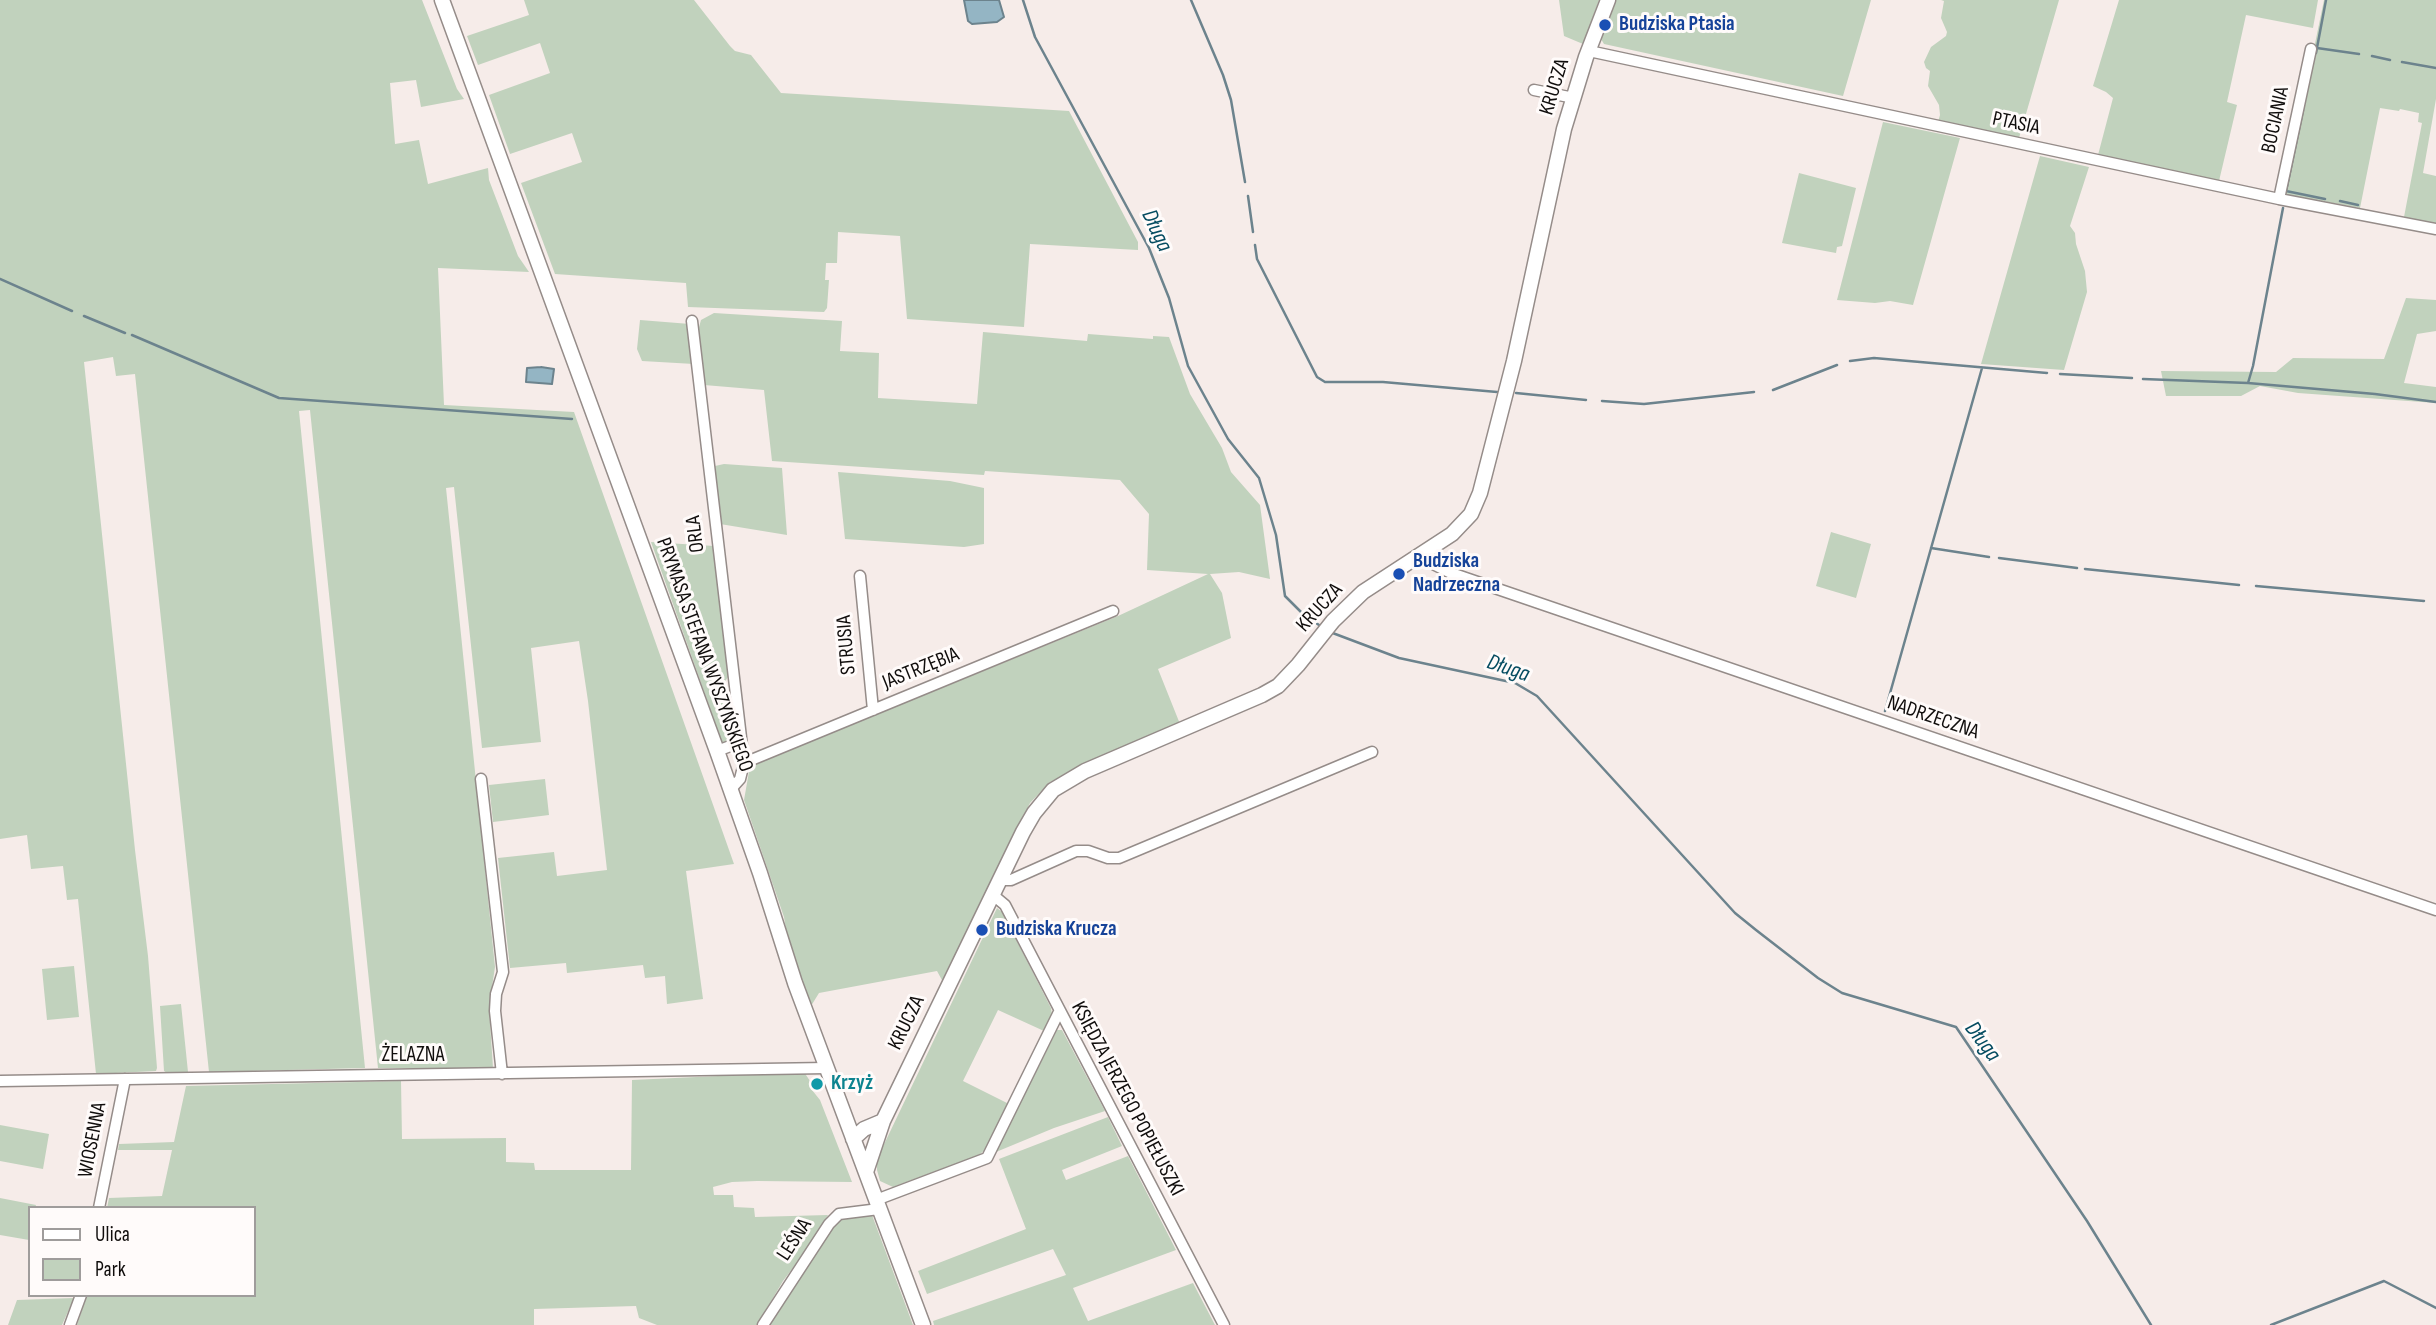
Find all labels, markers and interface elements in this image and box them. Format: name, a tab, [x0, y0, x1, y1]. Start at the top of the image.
place label: Budziska Ptasia	[1619, 12, 1735, 38]
marker: Budziska Ptasia	[1597, 17, 1613, 33]
street label: KRUCZA	[1535, 56, 1575, 118]
street label: BOCIANIA	[2257, 85, 2295, 155]
street label: PTASIA	[1990, 107, 2042, 141]
water label: Długa	[1134, 206, 1178, 256]
street label: ORLA	[681, 514, 711, 554]
street label: PRYMASA STEFANA WYSZYŃSKIEGO	[650, 535, 758, 775]
place label: Budziska Nadrzeczna	[1413, 549, 1500, 599]
marker: Budziska Nadrzeczna	[1391, 566, 1407, 582]
street label: KRUCZA	[1291, 578, 1349, 638]
street label: STRUSIA	[832, 614, 862, 676]
street label: JASTRZĘBIA	[879, 642, 963, 696]
water label: Długa	[1483, 649, 1533, 689]
street label: NADRZECZNA	[1884, 691, 1982, 745]
place label: Budziska Krucza	[996, 917, 1117, 943]
marker: Budziska Krucza	[974, 922, 990, 938]
street label: KRUCZA	[883, 992, 931, 1054]
street label: KSIĘDZA JERZEGO POPIEŁUSZKI	[1065, 998, 1189, 1200]
water label: Długa	[1958, 1016, 2006, 1068]
street label: ŻELAZNA	[381, 1043, 445, 1069]
place label: Krzyż	[831, 1071, 873, 1097]
marker: Krzyż	[809, 1076, 825, 1092]
street label: WIOSENNA	[73, 1100, 113, 1180]
legend	[28, 1206, 256, 1297]
street label: LEŚNA	[772, 1214, 818, 1266]
text: Ulica	[95, 1222, 130, 1247]
text: Park	[95, 1257, 126, 1282]

